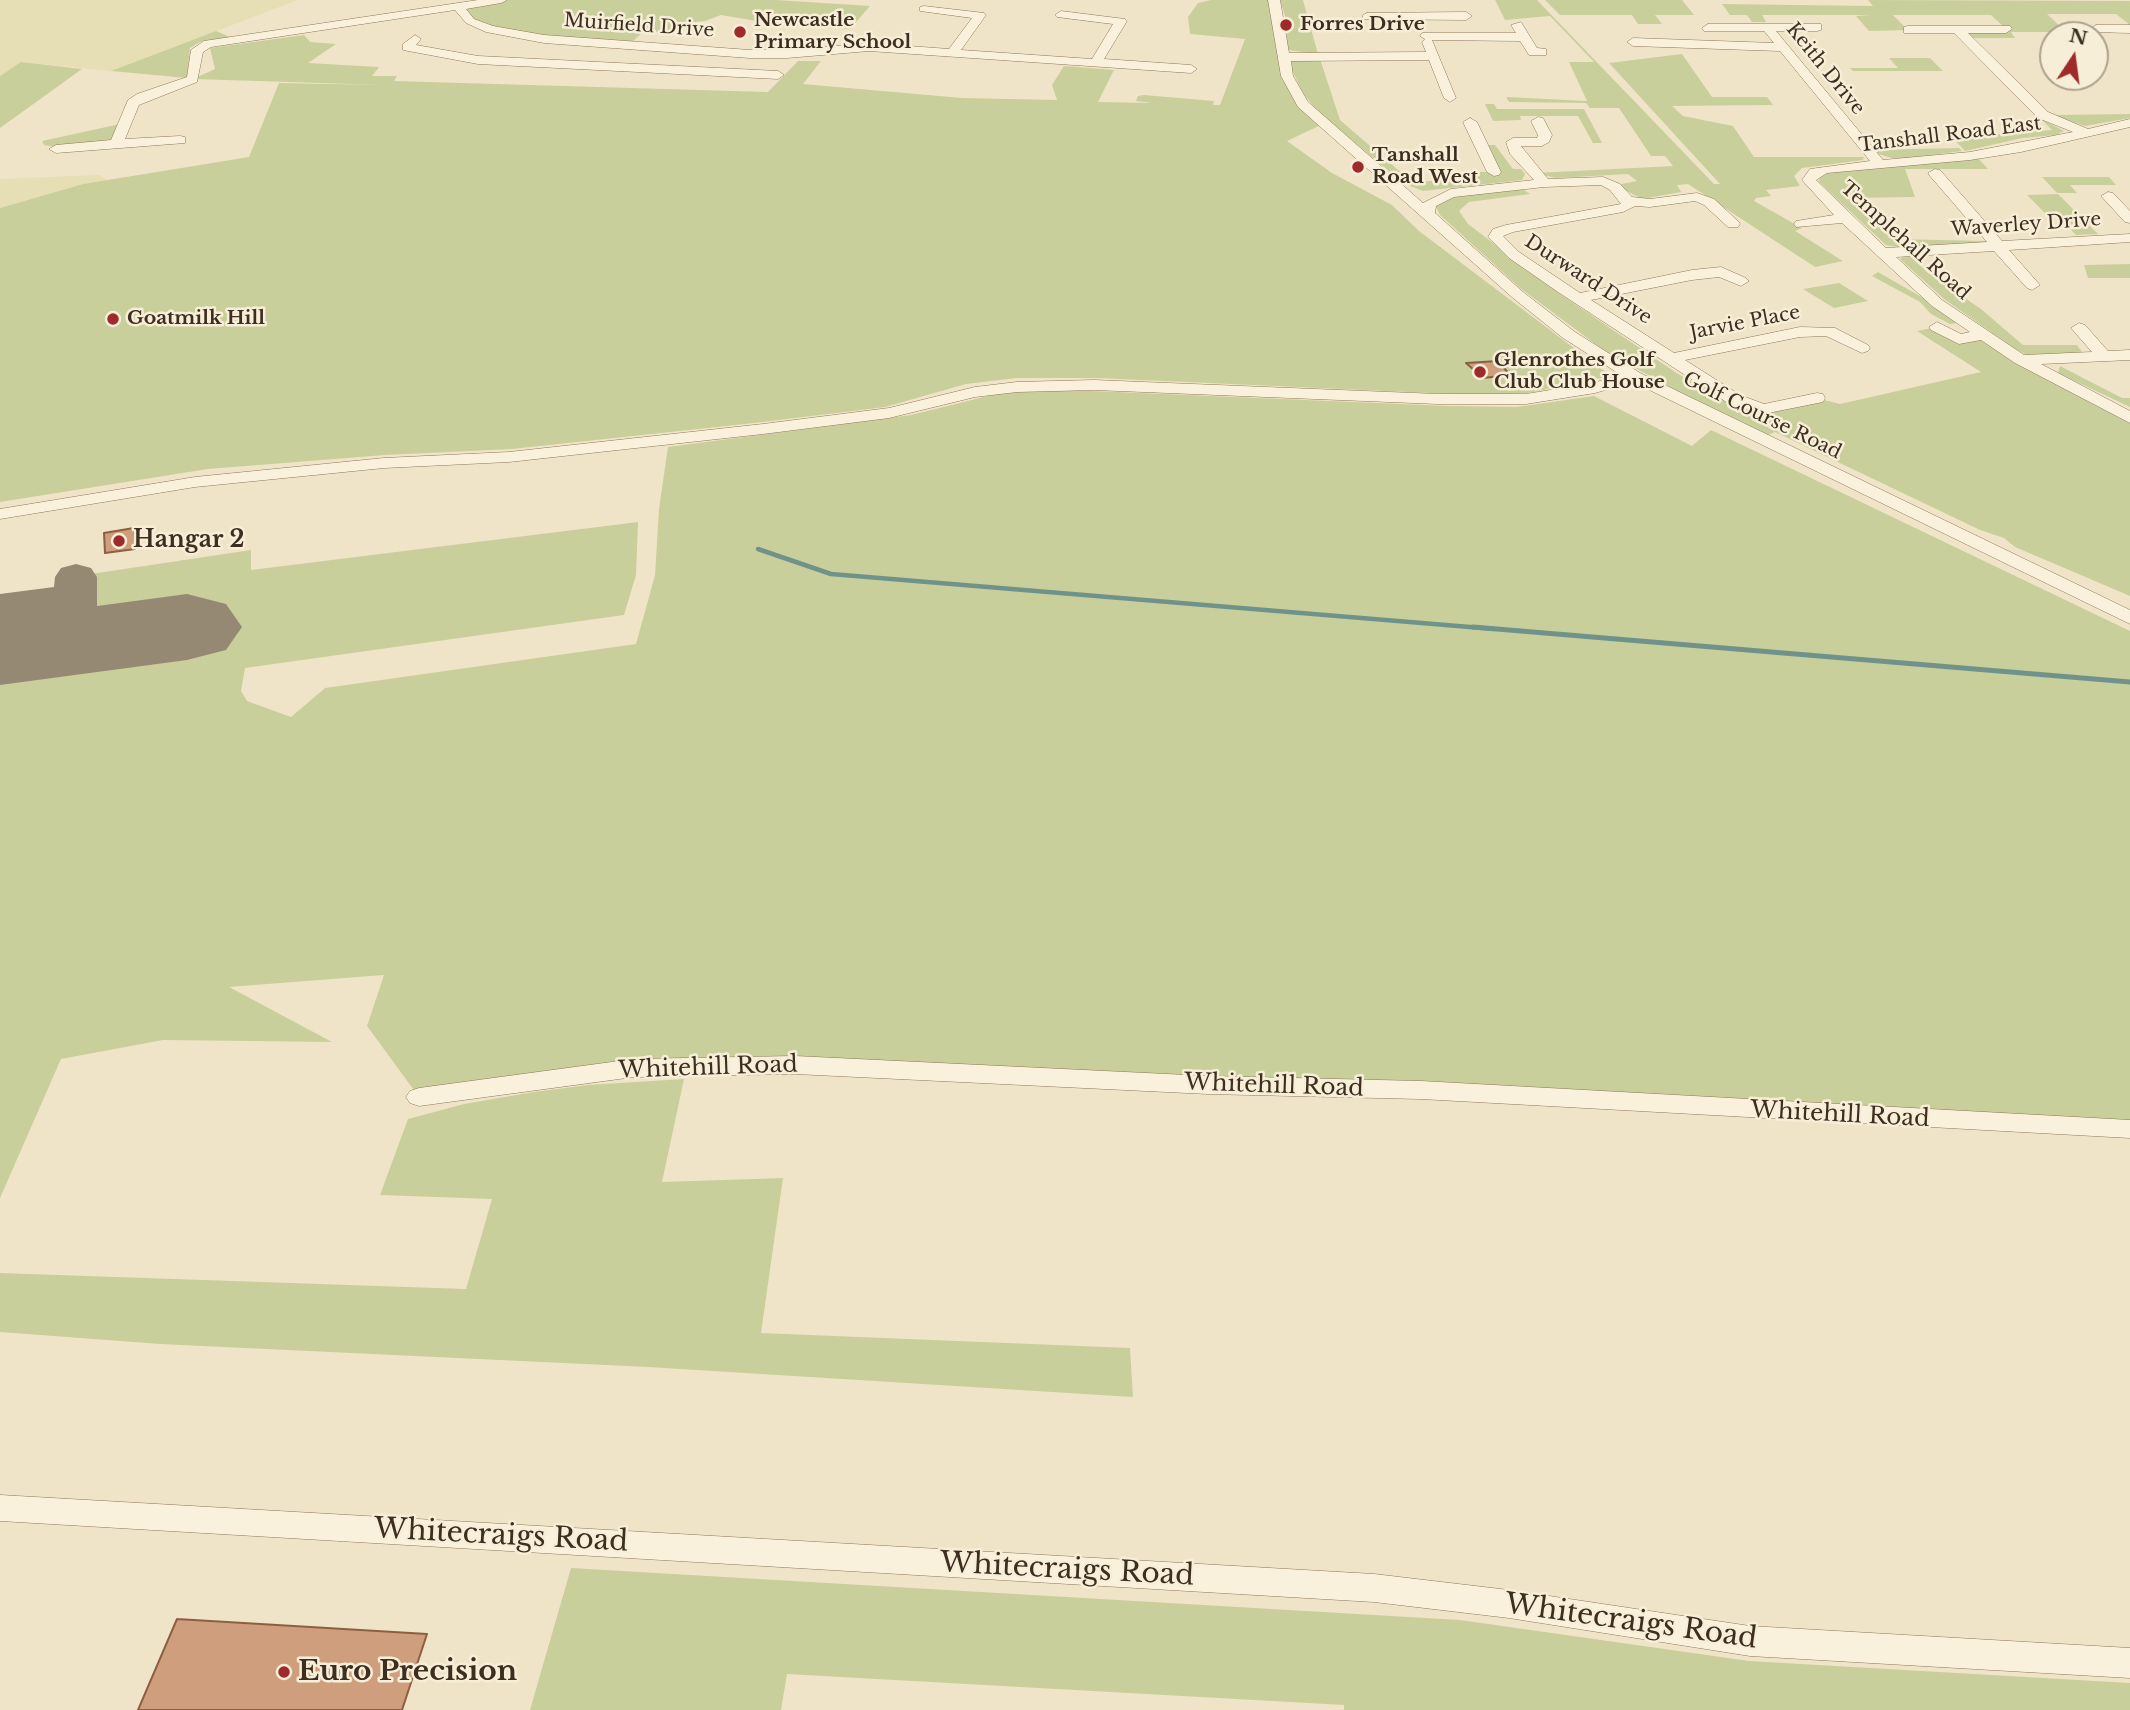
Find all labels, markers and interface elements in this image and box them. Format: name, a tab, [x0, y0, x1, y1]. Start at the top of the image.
street label: Muirfield Drive	[563, 9, 715, 43]
place label: Newcastle Primary School	[754, 10, 911, 54]
place label: Forres Drive	[1300, 14, 1425, 36]
marker: Forres Drive	[1278, 17, 1294, 33]
street label: Keith Drive	[1781, 18, 1869, 120]
north arrow	[2039, 21, 2109, 91]
marker: Newcastle Primary School	[732, 24, 748, 40]
text: N	[2067, 24, 2090, 50]
street label: Tanshall Road East	[1858, 113, 2042, 157]
place label: Tanshall Road West	[1372, 145, 1478, 189]
marker: Tanshall Road West	[1350, 159, 1366, 175]
street label: Templehall Road	[1836, 177, 1974, 305]
street label: Waverley Drive	[1950, 208, 2102, 242]
street label: Durward Drive	[1520, 231, 1656, 329]
street label: Jarvie Place	[1688, 301, 1802, 345]
place label: Goatmilk Hill	[127, 308, 265, 330]
marker: Goatmilk Hill	[105, 311, 121, 327]
place label: Glenrothes Golf Club Club House	[1494, 350, 1665, 394]
marker: Glenrothes Golf Club Club House	[1472, 364, 1488, 380]
street label: Golf Course Road	[1679, 368, 1845, 464]
place label: Hangar 2	[133, 527, 244, 555]
marker: Hangar 2	[111, 533, 127, 549]
street label: Whitehill Road	[618, 1051, 798, 1085]
street label: Whitehill Road	[1184, 1069, 1364, 1103]
street label: Whitehill Road	[1750, 1097, 1930, 1133]
street label: Whitecraigs Road	[373, 1513, 629, 1559]
street label: Whitecraigs Road	[939, 1547, 1195, 1593]
street label: Whitecraigs Road	[1503, 1588, 1759, 1656]
place label: Euro Precision	[298, 1655, 517, 1689]
marker: Euro Precision	[276, 1664, 292, 1680]

